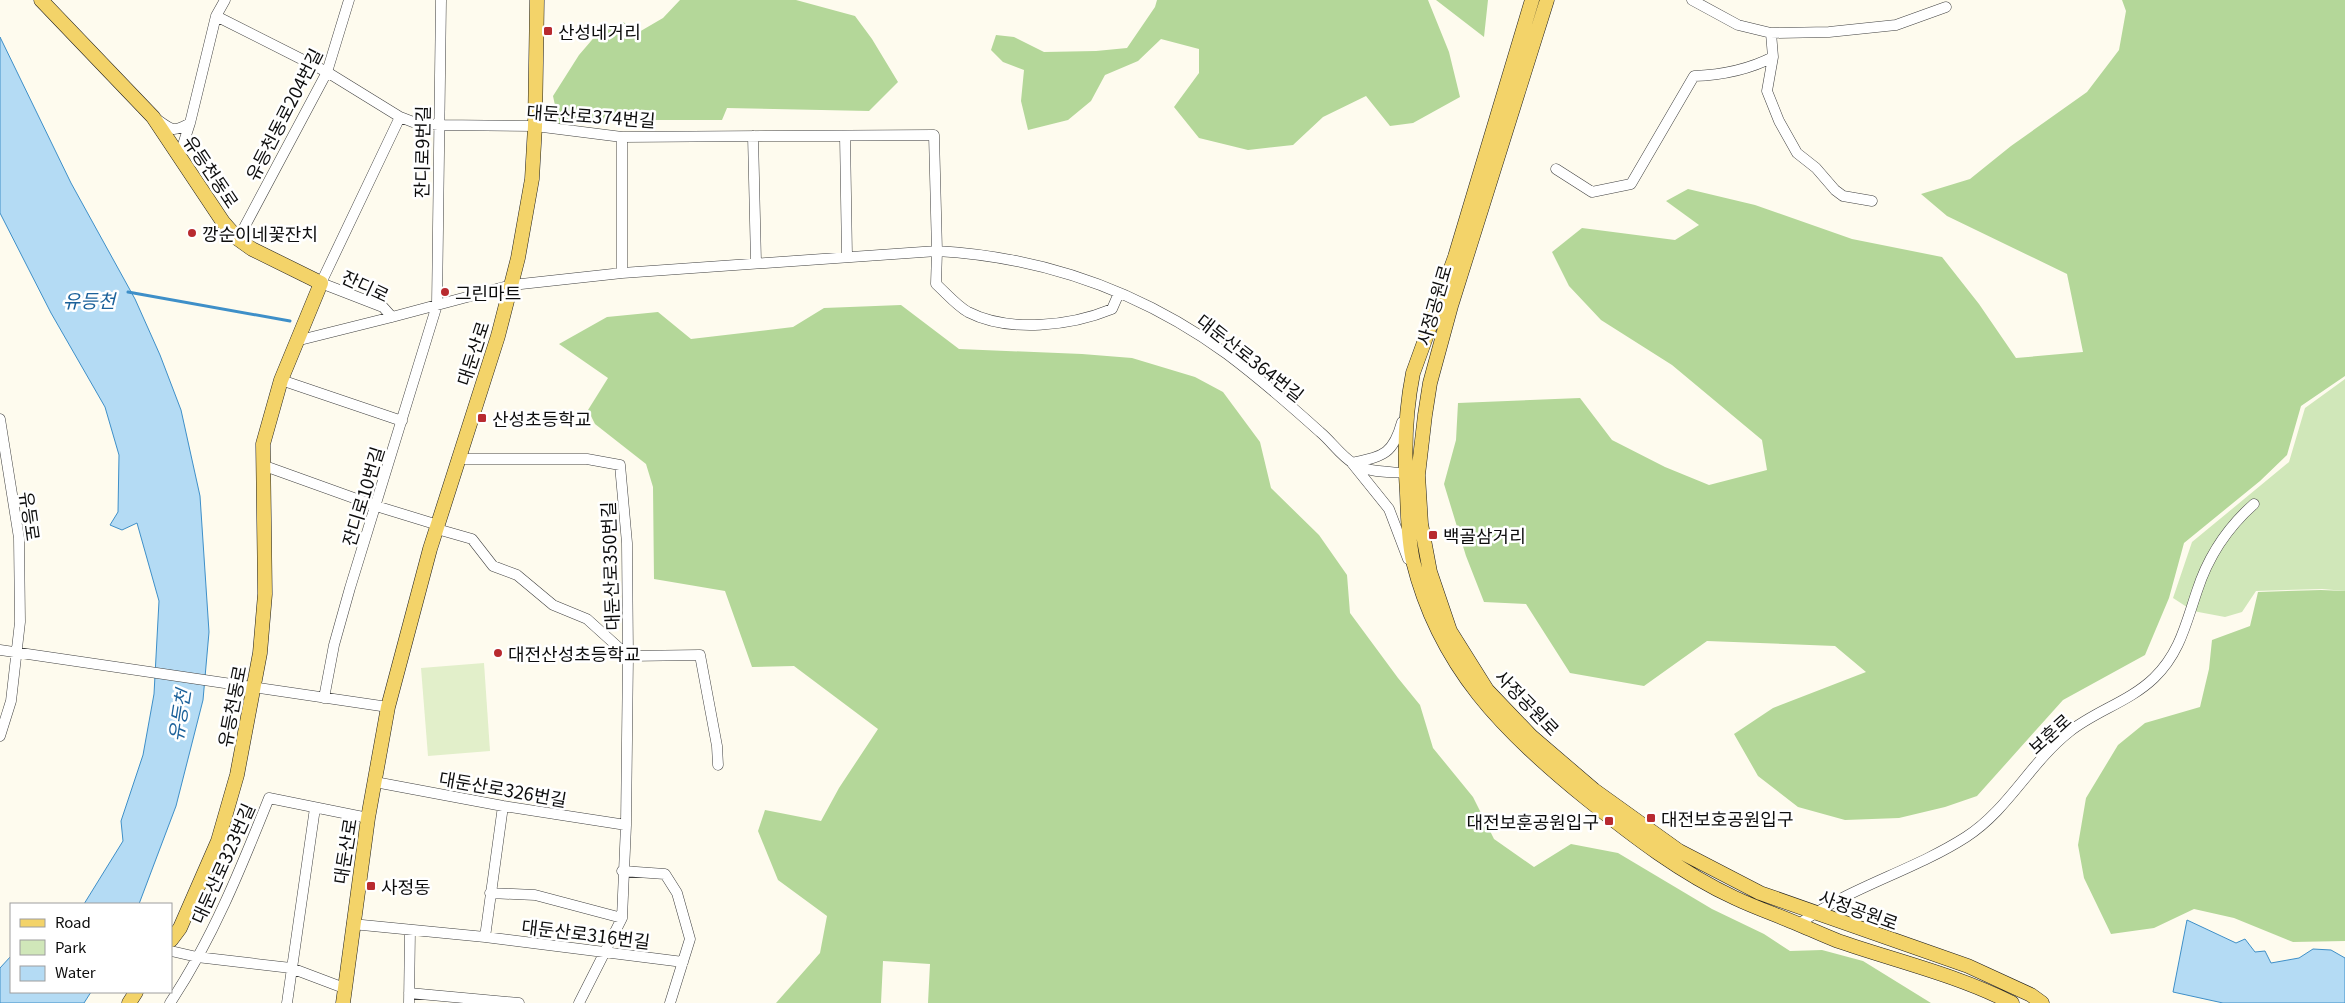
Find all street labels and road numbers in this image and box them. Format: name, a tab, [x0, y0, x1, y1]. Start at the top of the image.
street label: 유등천동로204번길	[238, 43, 328, 185]
street label: 대둔산로374번길	[526, 98, 656, 132]
street label: 잔디로9번길	[407, 105, 435, 199]
street label: 유등천동로	[178, 129, 246, 213]
street label: 사정공원로	[1409, 262, 1457, 348]
street label: 잔디로	[338, 263, 394, 307]
street label: 대둔산로364번길	[1192, 307, 1310, 407]
street label: 대둔산로	[449, 317, 495, 389]
street label: 잔디로10번길	[335, 443, 389, 549]
street label: 유등로	[15, 490, 47, 542]
street label: 대둔산로350번길	[594, 501, 624, 631]
street label: 유등천동로	[210, 663, 252, 749]
street label: 사정공원로	[1490, 663, 1566, 741]
street label: 보훈로	[2022, 707, 2076, 759]
street label: 대둔산로326번길	[437, 764, 569, 812]
street label: 대둔산로323번길	[184, 799, 260, 927]
street label: 대둔산로	[326, 816, 362, 886]
street label: 사정공원로	[1816, 883, 1902, 935]
street label: 대둔산로316번길	[520, 912, 652, 954]

